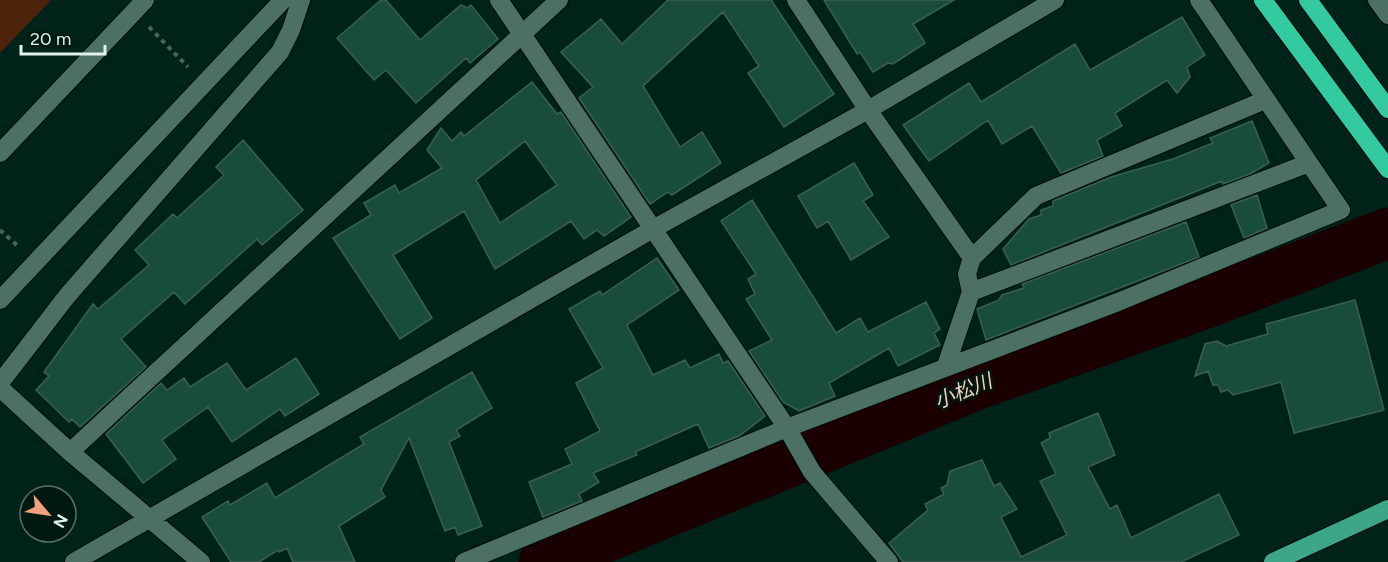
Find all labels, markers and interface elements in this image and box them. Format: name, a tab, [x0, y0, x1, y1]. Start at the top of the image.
scale bar	[21, 18, 105, 56]
text: 20 m	[30, 28, 71, 50]
water label: 小松川	[931, 368, 997, 413]
north arrow	[18, 484, 78, 544]
text: N	[49, 511, 72, 531]

